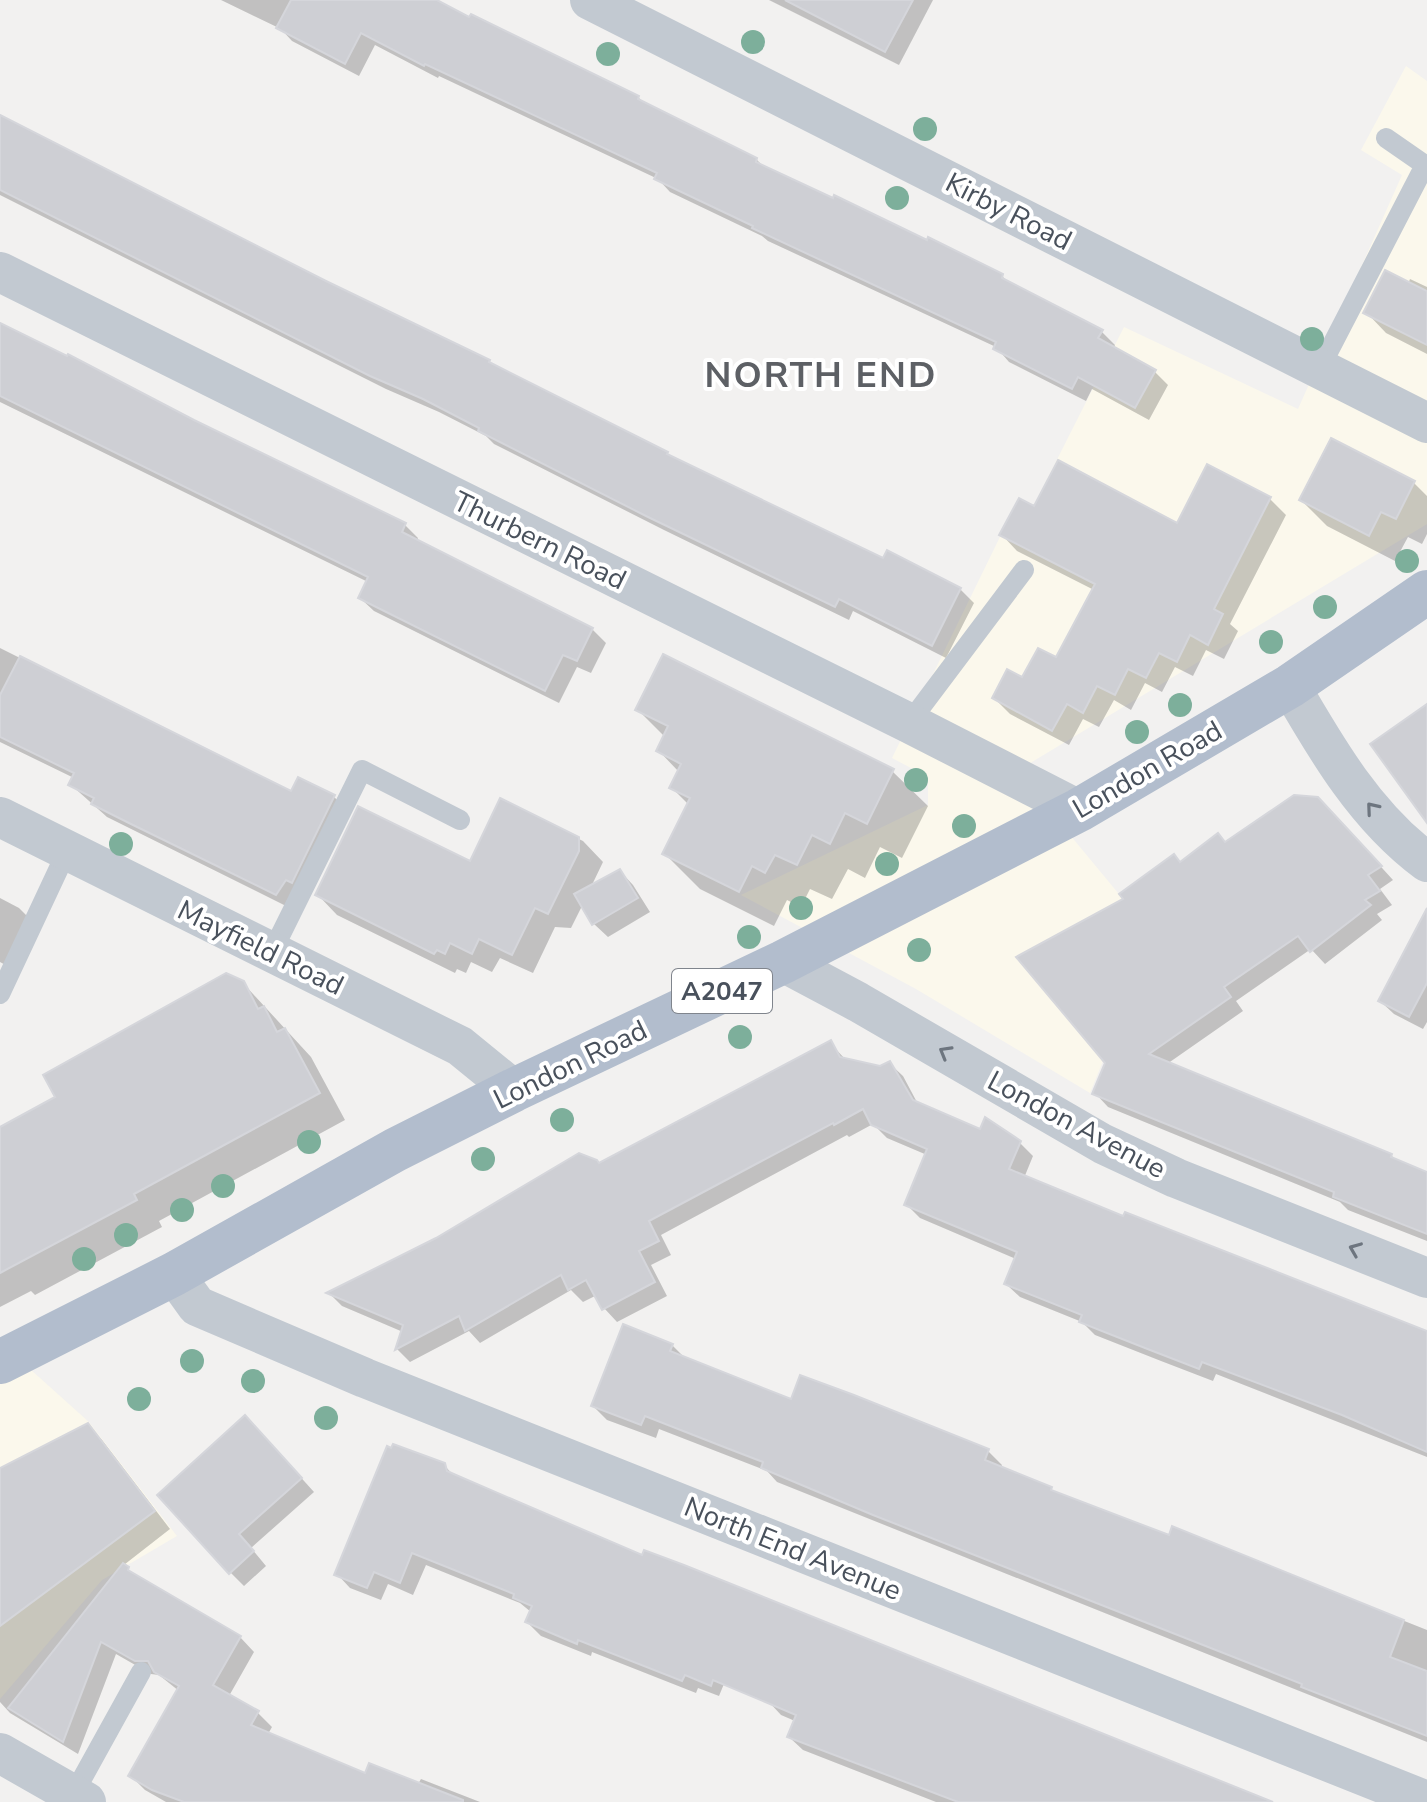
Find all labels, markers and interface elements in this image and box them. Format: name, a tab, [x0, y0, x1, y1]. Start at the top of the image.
street label: Kirby Road	[939, 164, 1078, 260]
district label: NORTH END	[705, 351, 937, 400]
street label: Thurbern Road	[447, 483, 632, 599]
street label: London Road	[1066, 712, 1229, 828]
one-way arrow	[1367, 802, 1382, 817]
street label: Mayfield Road	[171, 891, 350, 1005]
road number: A2047	[672, 969, 772, 1013]
street label: London Road	[487, 1011, 654, 1119]
one-way arrow	[939, 1046, 954, 1062]
street label: London Avenue	[981, 1062, 1172, 1188]
one-way arrow	[1349, 1243, 1363, 1259]
street label: North End Avenue	[678, 1488, 907, 1610]

